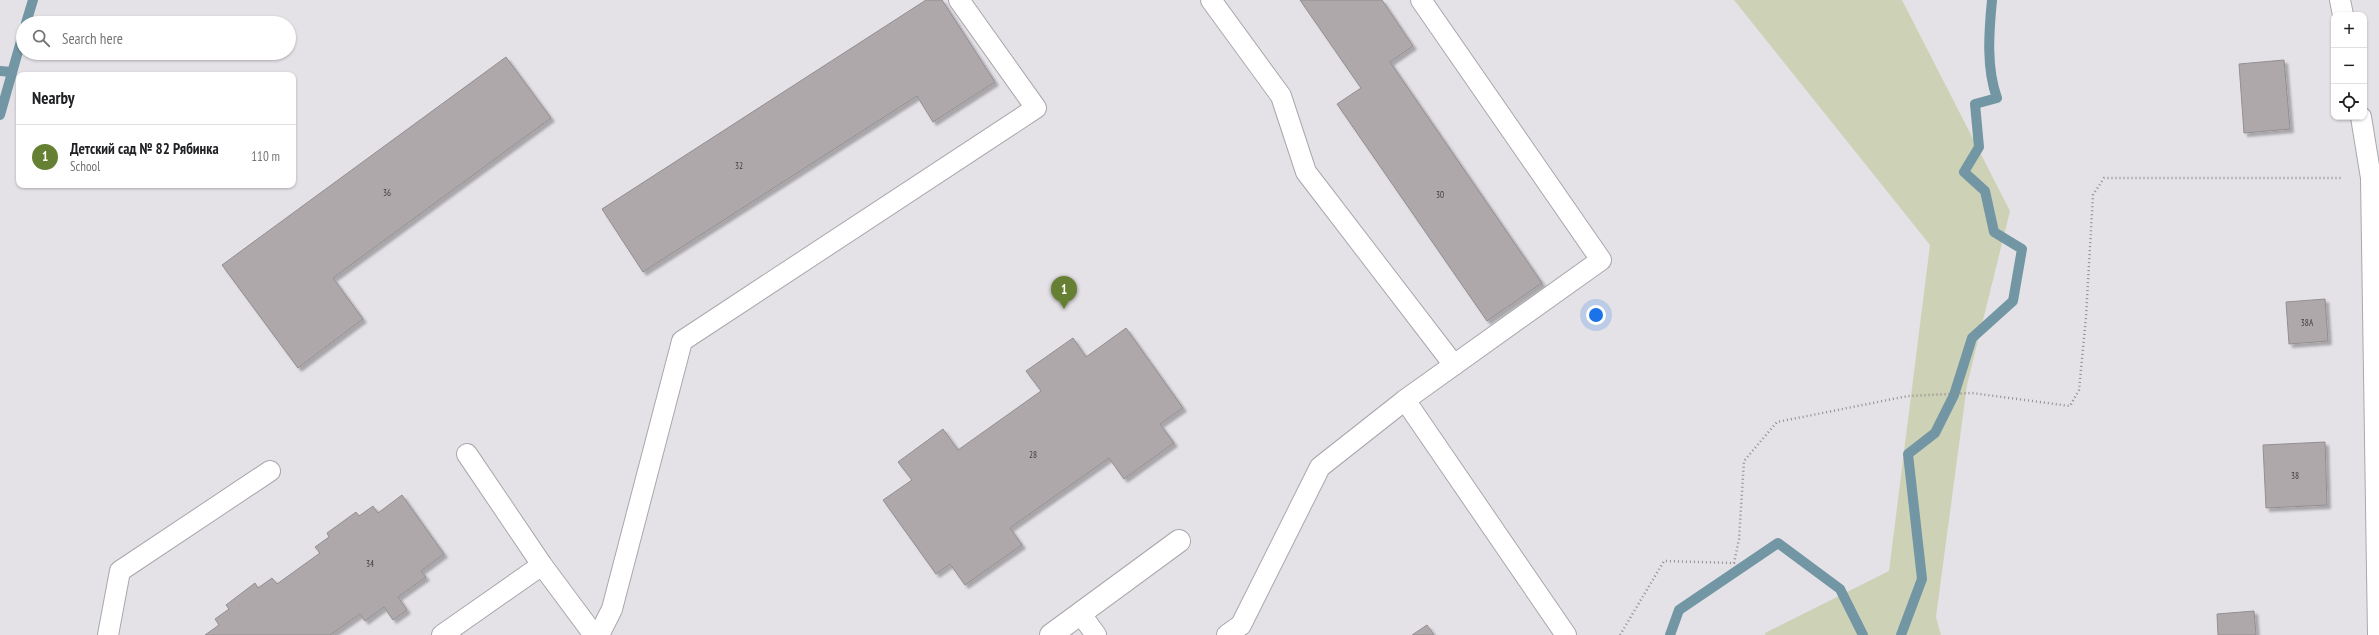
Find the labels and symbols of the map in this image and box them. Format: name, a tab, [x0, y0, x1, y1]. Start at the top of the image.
house number: 32	[735, 160, 743, 171]
house number: 36	[383, 187, 391, 198]
house number: 30	[1436, 189, 1444, 200]
pin: 1	[1051, 276, 1077, 309]
your location	[1586, 305, 1606, 325]
house number: 38А	[2301, 317, 2314, 328]
house number: 28	[1029, 449, 1037, 460]
house number: 38	[2291, 470, 2299, 481]
house number: 34	[366, 558, 374, 569]

